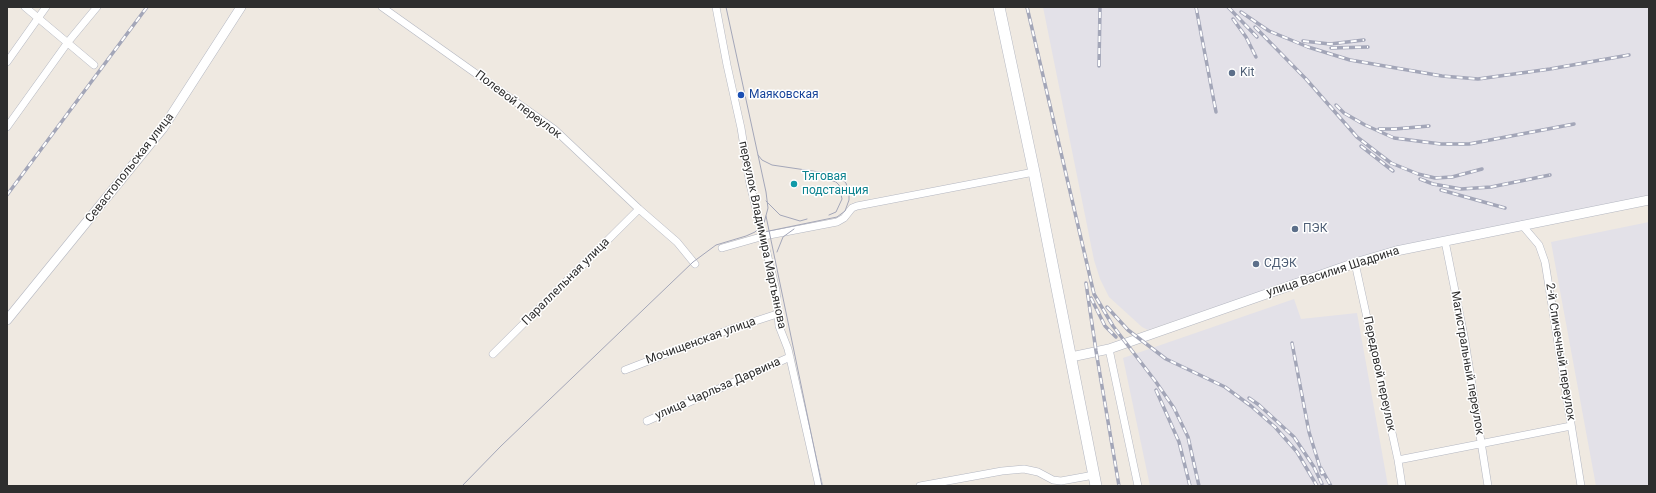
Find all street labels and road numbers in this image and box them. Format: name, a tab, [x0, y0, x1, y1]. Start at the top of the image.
street label: Полевой переулок	[472, 68, 564, 142]
street label: Севастопольская улица	[83, 110, 177, 226]
street label: переулок Владимира Мартьянова	[735, 140, 789, 330]
street label: Параллельная улица	[519, 235, 613, 329]
street label: улица Василия Шадрина	[1265, 244, 1401, 300]
street label: 2-й Спичечный переулок	[1542, 282, 1578, 422]
street label: Магистральный переулок	[1447, 290, 1487, 436]
street label: Мочищенская улица	[644, 314, 758, 368]
street label: Передовой переулок	[1360, 315, 1398, 433]
street label: улица Чарльза Дарвина	[653, 355, 783, 423]

